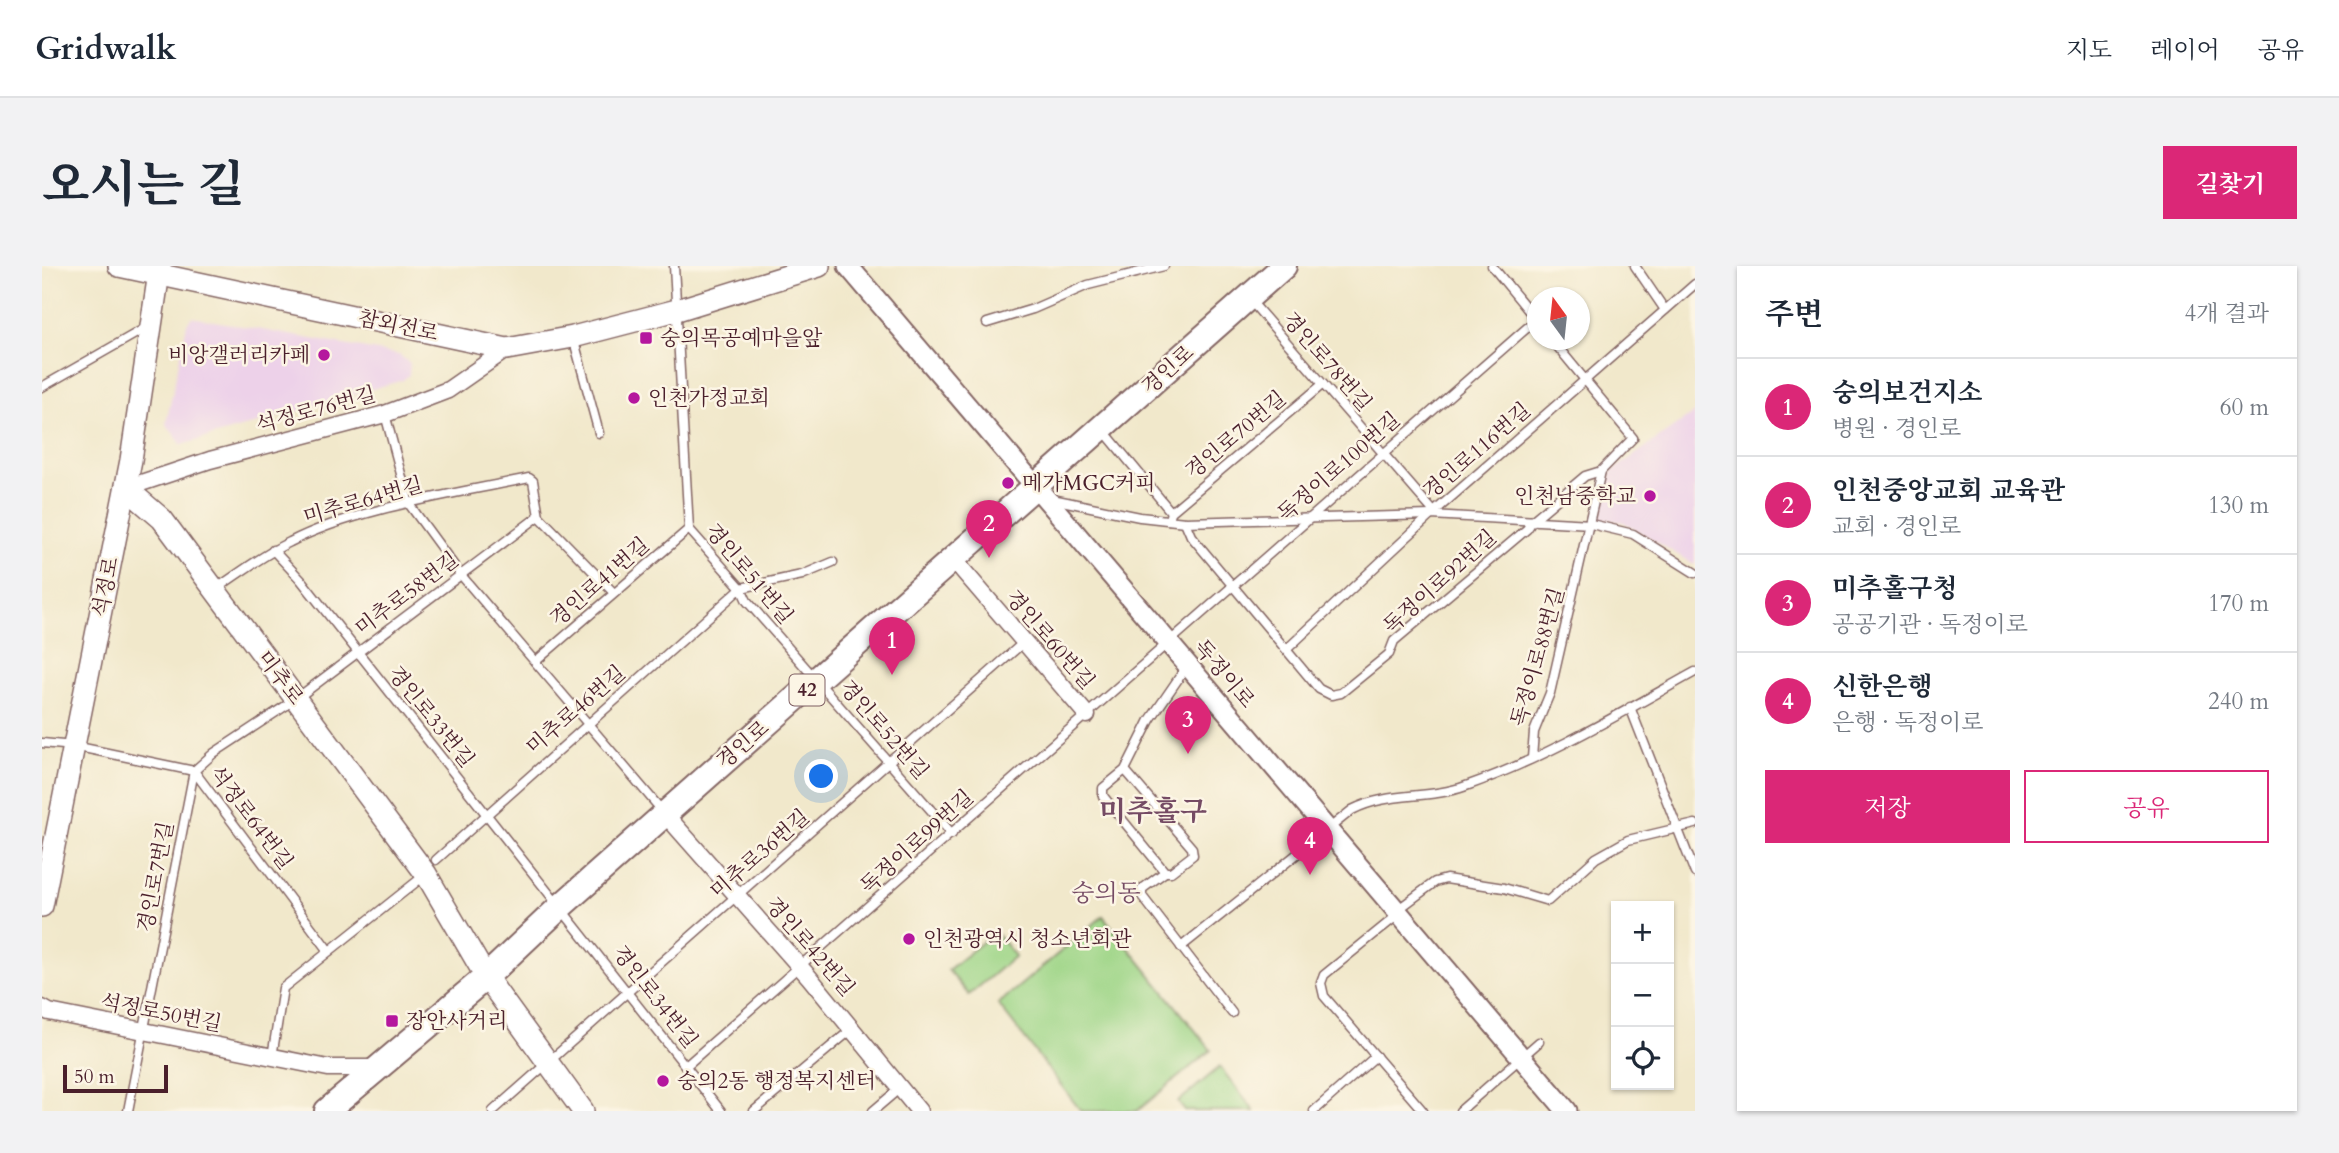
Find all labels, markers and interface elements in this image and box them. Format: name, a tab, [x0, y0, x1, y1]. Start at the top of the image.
text: Gridwalk	[35, 26, 177, 71]
text: 지도	[2066, 34, 2112, 67]
text: 레이어	[2150, 34, 2220, 67]
text: 공유	[2258, 34, 2304, 67]
button: 길찾기	[2163, 146, 2297, 219]
text: 오시는 길	[42, 152, 245, 219]
north arrow	[1527, 287, 1590, 350]
text: 주변	[1765, 294, 1823, 335]
text: 4개 결과	[2184, 298, 2269, 329]
street label: 참외전로	[355, 303, 441, 349]
street label: 경인로78번길	[1276, 306, 1378, 418]
place label: 숭의목공예마을앞	[660, 324, 823, 353]
marker: 숭의목공예마을앞	[638, 330, 654, 346]
street label: 경인로	[1136, 339, 1200, 401]
place label: 비앙갤러리카페	[168, 341, 310, 370]
marker: 비앙갤러리카페	[316, 347, 332, 363]
text: 숭의보건지소	[1832, 375, 1983, 410]
street label: 석정로76번길	[253, 380, 379, 440]
place label: 인천가정교회	[648, 384, 770, 413]
street label: 경인로70번길	[1180, 384, 1292, 486]
marker: 인천가정교회	[626, 390, 642, 406]
text: 1	[1782, 392, 1794, 423]
text: 60 m	[2220, 392, 2269, 423]
street label: 경인로116번길	[1417, 396, 1537, 506]
street label: 독정이로100번길	[1271, 406, 1407, 528]
text: 병원 · 경인로	[1832, 413, 1961, 444]
place label: 메가MGC커피	[1022, 469, 1156, 498]
street label: 미추로64번길	[300, 470, 426, 532]
text: 인천중앙교회 교육관	[1832, 473, 2065, 508]
marker: 메가MGC커피	[1000, 475, 1016, 491]
place label: 인천남중학교	[1514, 482, 1636, 511]
marker: 인천남중학교	[1642, 488, 1658, 504]
text: 2	[1782, 490, 1794, 521]
text: 130 m	[2208, 490, 2269, 521]
pin: 2	[966, 500, 1012, 558]
text: 교회 · 경인로	[1832, 511, 1961, 542]
street label: 경인로51번길	[698, 518, 800, 630]
street label: 독정이로92번길	[1377, 523, 1503, 641]
street label: 경인로41번길	[544, 531, 656, 633]
street label: 미추로58번길	[349, 545, 465, 643]
street label: 석정로	[86, 554, 126, 620]
text: 미추홀구청	[1832, 571, 1958, 606]
street label: 경인로60번길	[999, 584, 1101, 696]
street label: 독정이로88번길	[1504, 584, 1572, 730]
text: 3	[1782, 588, 1794, 619]
text: 170 m	[2208, 588, 2269, 619]
text: 공공기관 · 독정이로	[1832, 609, 2028, 640]
pin: 1	[869, 617, 915, 675]
street label: 독정이로	[1187, 634, 1261, 714]
street label: 미추로	[250, 645, 310, 711]
street label: 미추로46번길	[520, 659, 632, 761]
street label: 경인로33번길	[381, 660, 481, 774]
text: 신한은행	[1832, 669, 1932, 704]
road number: 42	[790, 674, 824, 706]
street label: 경인로52번길	[833, 674, 935, 786]
text: 4	[1782, 686, 1794, 717]
text: 240 m	[2208, 686, 2269, 717]
pin: 3	[1165, 696, 1211, 754]
text: 은행 · 독정이로	[1832, 707, 1984, 738]
street label: 경인로	[711, 714, 775, 776]
your location	[804, 759, 838, 793]
street label: 석정로64번길	[202, 760, 300, 876]
button: 저장	[1765, 770, 2010, 843]
button: 공유	[2024, 770, 2269, 843]
street label: 독정이로99번길	[854, 783, 980, 901]
district label: 미추홀구	[1099, 793, 1207, 831]
street label: 미추로36번길	[704, 803, 816, 905]
pin: 4	[1287, 817, 1333, 875]
street label: 경인로7번길	[131, 819, 181, 935]
district label: 숭의동	[1071, 877, 1141, 910]
street label: 경인로42번길	[759, 891, 861, 1003]
map controls	[1611, 901, 1674, 1090]
button: +	[1611, 901, 1674, 964]
place label: 인천광역시 청소년회관	[923, 925, 1132, 954]
marker: 인천광역시 청소년회관	[901, 931, 917, 947]
street label: 경인로34번길	[606, 940, 704, 1054]
button: −	[1611, 964, 1674, 1027]
street label: 석정로50번길	[98, 987, 224, 1039]
place label: 장안사거리	[406, 1007, 507, 1036]
marker: 장안사거리	[384, 1013, 400, 1029]
button: locate	[1611, 1027, 1674, 1090]
scale bar	[63, 1062, 168, 1094]
text: 50 m	[74, 1064, 115, 1090]
place label: 숭의2동 행정복지센터	[677, 1067, 876, 1096]
marker: 숭의2동 행정복지센터	[655, 1073, 671, 1089]

